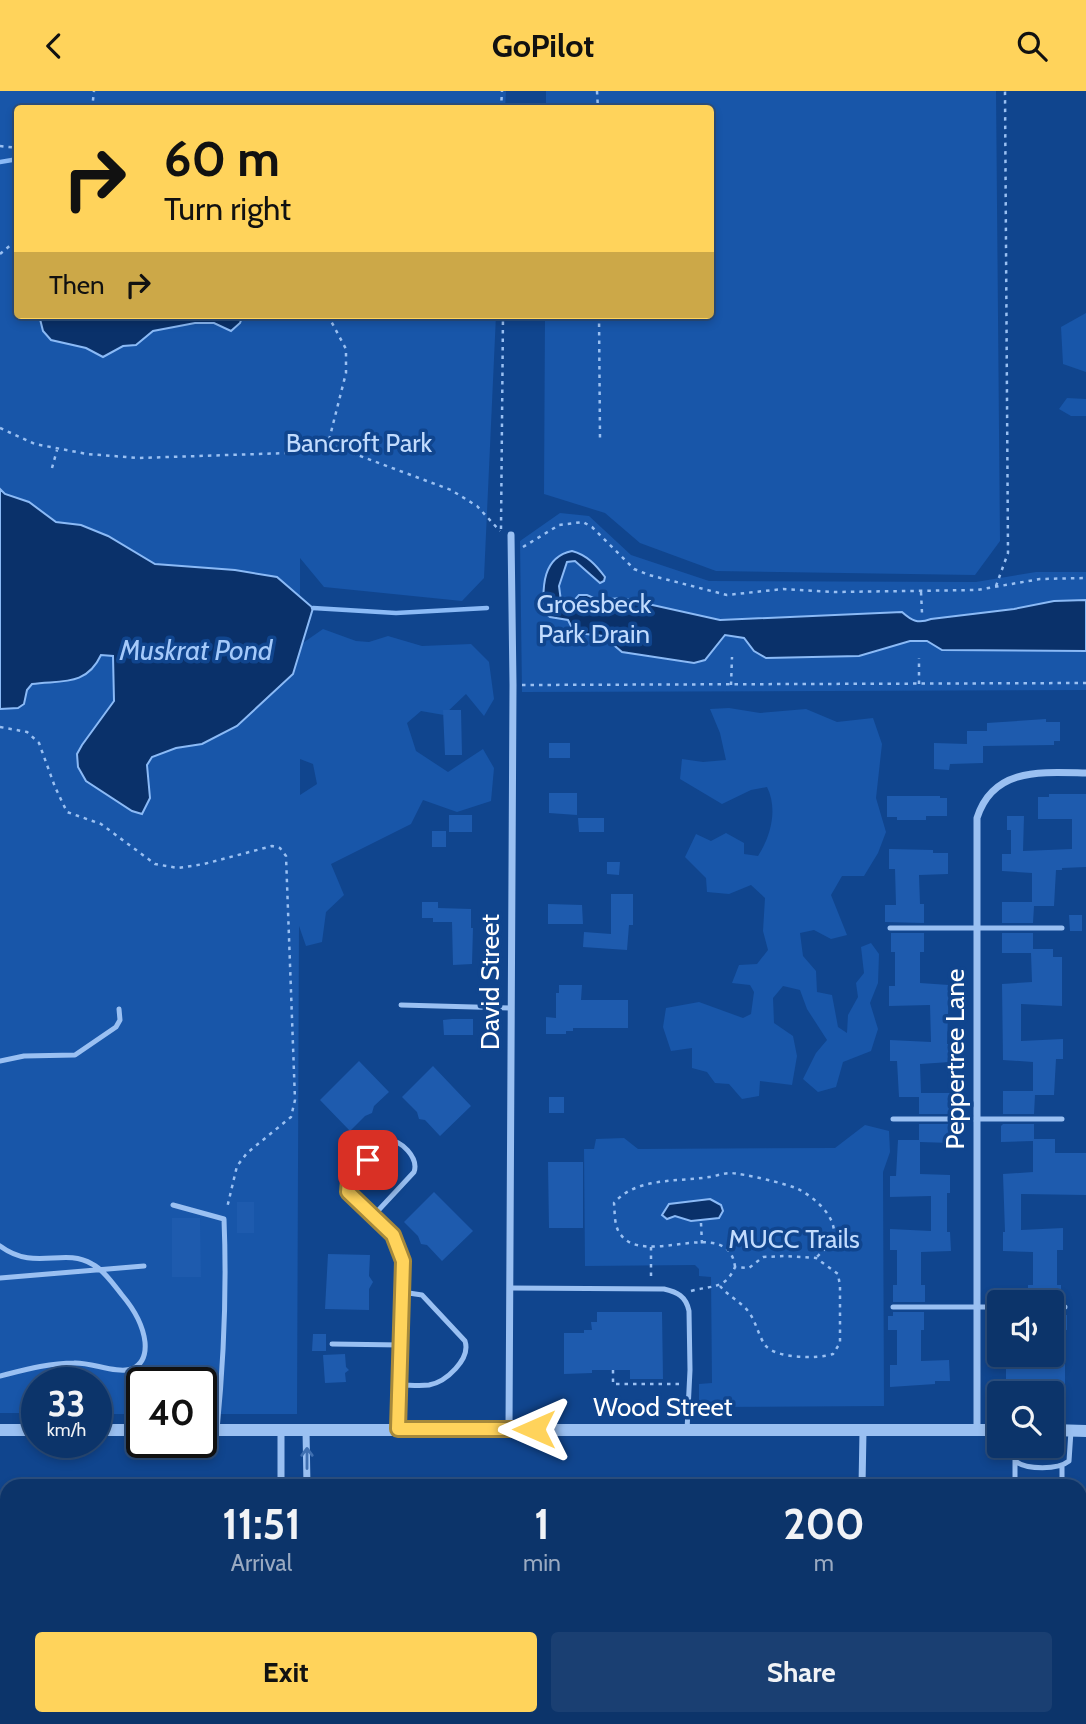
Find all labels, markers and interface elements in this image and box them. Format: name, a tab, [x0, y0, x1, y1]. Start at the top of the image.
text: GoPilot	[492, 26, 594, 65]
icon: back	[35, 27, 73, 65]
icon: search	[1013, 27, 1051, 65]
text: 60 m	[164, 129, 280, 188]
icon: right	[49, 133, 140, 224]
text: Turn right	[164, 189, 291, 228]
icon: right	[119, 266, 157, 304]
text: Then	[49, 269, 105, 301]
park label: Bancroft Park	[286, 427, 433, 459]
park label: Groesbeck Park Drain	[537, 588, 652, 650]
water label: Muskrat Pond	[118, 633, 274, 667]
street label: David Street	[474, 914, 506, 1050]
street label: Peppertree Lane	[939, 969, 971, 1149]
pin	[338, 1130, 398, 1190]
icon: arrive	[349, 1141, 387, 1179]
park label: MUCC Trails	[728, 1223, 860, 1255]
map controls	[987, 1290, 1064, 1458]
button: sound	[987, 1290, 1064, 1367]
speed limit sign: 40	[126, 1367, 217, 1458]
button: search	[987, 1381, 1064, 1458]
text: 33	[48, 1382, 85, 1425]
street label: Wood Street	[593, 1391, 733, 1423]
position arrow	[497, 1392, 571, 1466]
text: km/h	[47, 1419, 86, 1441]
one-way arrow	[300, 1447, 314, 1470]
text: 11:51	[222, 1498, 301, 1550]
text: 1	[534, 1498, 550, 1550]
text: 200	[783, 1498, 865, 1550]
text: Arrival	[231, 1549, 292, 1577]
text: min	[523, 1549, 561, 1577]
text: m	[814, 1549, 834, 1577]
button: Exit	[35, 1632, 537, 1712]
button: Share	[551, 1632, 1052, 1712]

